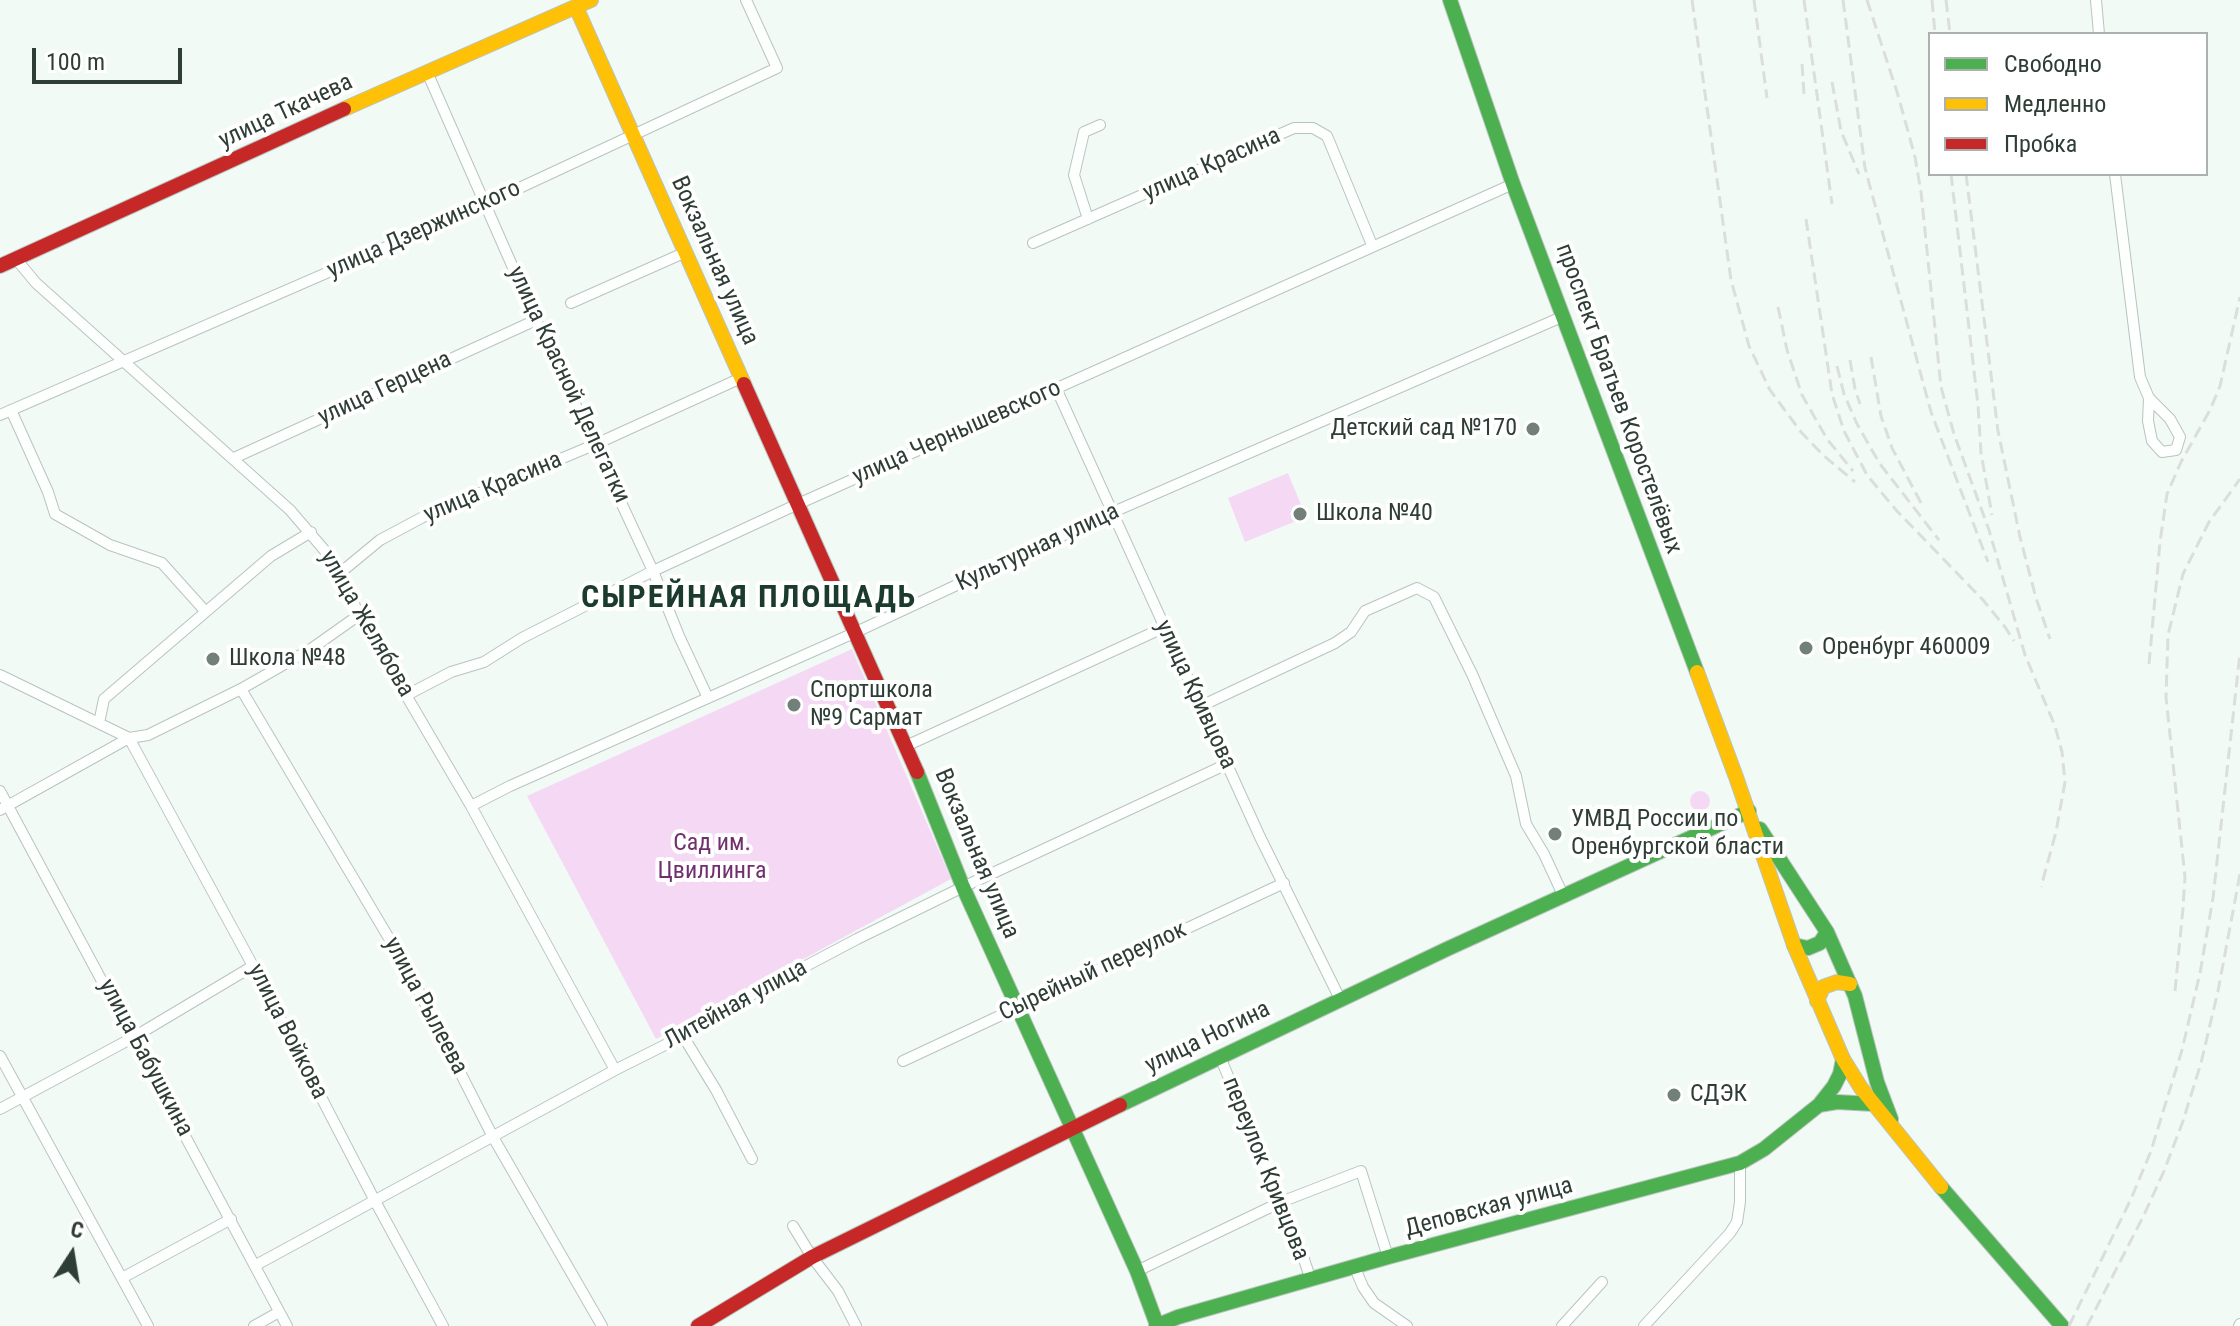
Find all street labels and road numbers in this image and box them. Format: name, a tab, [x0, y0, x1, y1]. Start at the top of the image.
street label: улица Ткачева	[215, 68, 357, 156]
street label: улица Красина	[1139, 122, 1285, 208]
street label: Вокзальная улица	[664, 172, 764, 350]
street label: улица Дзержинского	[323, 174, 525, 286]
street label: проспект Братьев Коростелёвых	[1548, 240, 1688, 558]
street label: улица Красной Делегатки	[500, 262, 636, 508]
street label: улица Герцена	[314, 346, 456, 432]
street label: улица Чернышевского	[848, 374, 1066, 492]
street label: улица Красина	[420, 446, 566, 530]
street label: Культурная улица	[952, 498, 1124, 598]
street label: улица Желябова	[312, 546, 420, 702]
street label: улица Кривцова	[1148, 616, 1242, 774]
street label: Вокзальная улица	[927, 765, 1025, 943]
street label: Сырейный переулок	[995, 916, 1191, 1028]
street label: улица Рылеева	[377, 932, 473, 1080]
street label: Литейная улица	[660, 954, 812, 1056]
street label: улица Войкова	[241, 960, 333, 1104]
street label: улица Бабушкина	[91, 974, 199, 1142]
street label: улица Ногина	[1141, 995, 1275, 1081]
street label: переулок Кривцова	[1215, 1073, 1315, 1265]
street label: Деповская улица	[1402, 1172, 1576, 1244]

